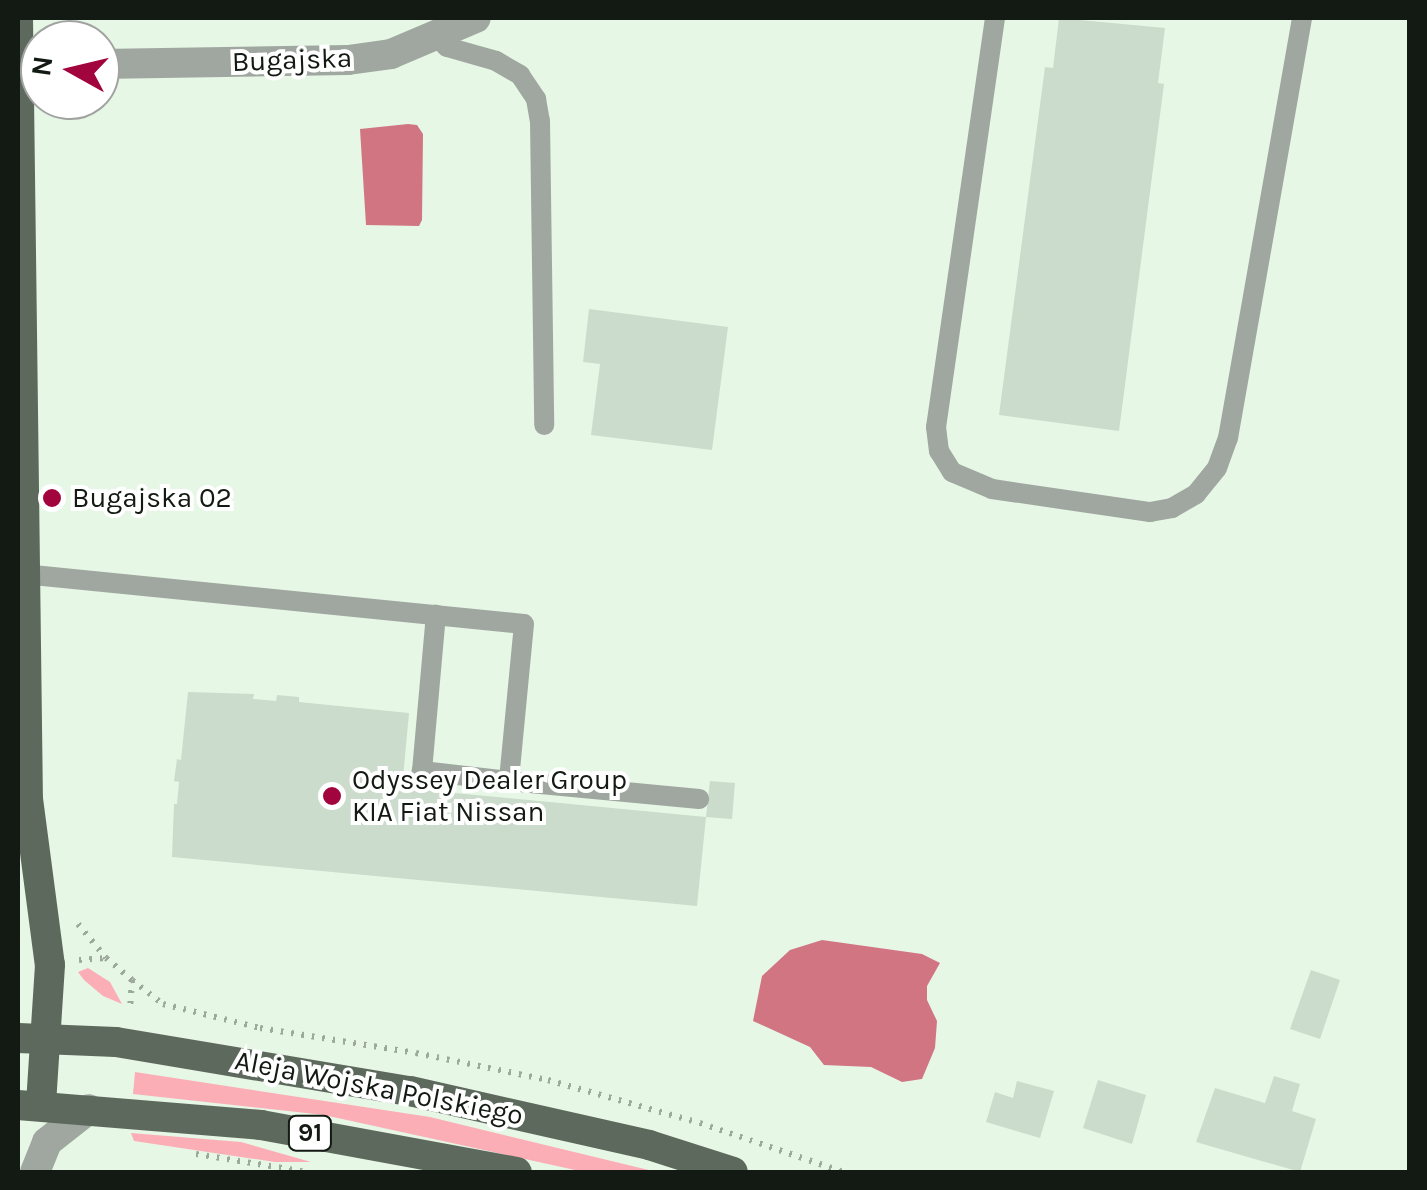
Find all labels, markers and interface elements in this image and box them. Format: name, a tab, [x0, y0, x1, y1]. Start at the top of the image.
north arrow	[20, 20, 120, 120]
street label: Bugajska	[231, 41, 353, 79]
text: N	[24, 54, 60, 78]
place label: Bugajska 02	[72, 481, 232, 515]
marker: Bugajska 02	[41, 487, 63, 509]
place label: Odyssey Dealer Group KIA Fiat Nissan	[352, 763, 627, 829]
marker: Odyssey Dealer Group KIA Fiat Nissan	[321, 785, 343, 807]
street label: Aleja Wojska Polskiego	[232, 1044, 526, 1132]
road number: 91	[288, 1113, 332, 1153]

